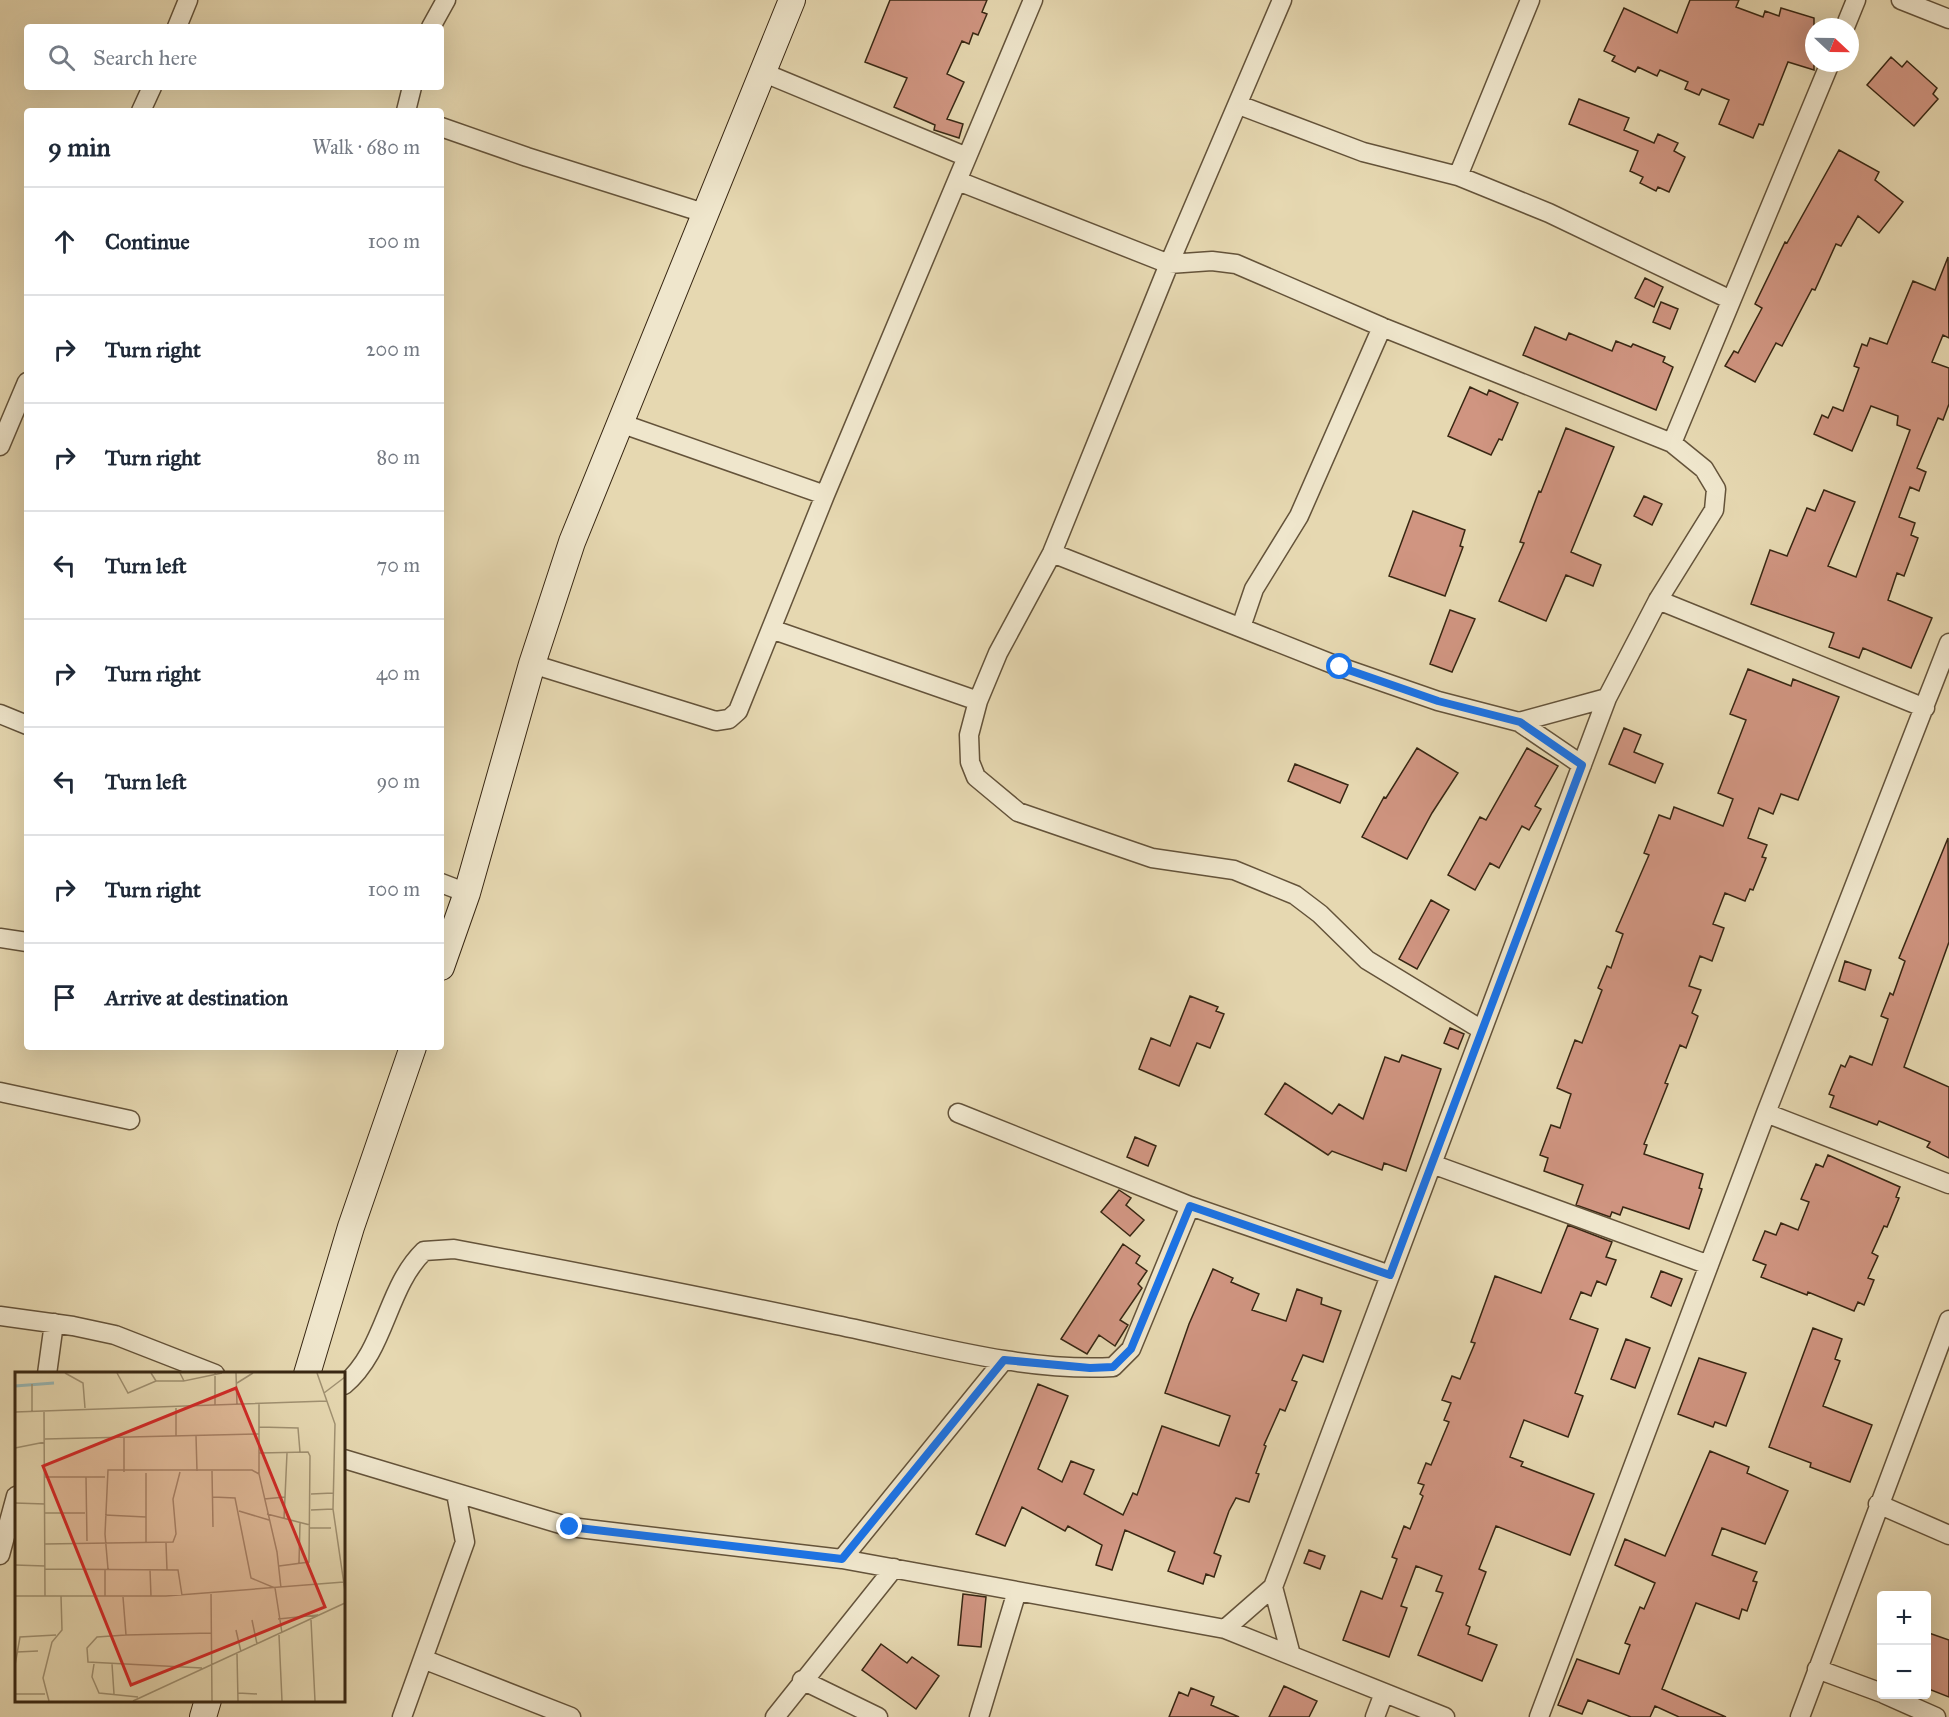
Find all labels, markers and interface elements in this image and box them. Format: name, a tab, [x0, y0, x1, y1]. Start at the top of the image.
north arrow	[1805, 18, 1859, 72]
search box	[24, 24, 444, 90]
icon: search	[45, 41, 78, 74]
text: Search here	[93, 44, 197, 71]
text: 9 min	[48, 131, 111, 163]
text: Walk · 680 m	[312, 135, 420, 159]
icon: ahead	[48, 225, 81, 258]
text: Continue	[105, 228, 190, 255]
text: 100 m	[368, 229, 420, 253]
icon: right	[48, 333, 81, 366]
text: Turn right	[105, 336, 201, 363]
text: 200 m	[366, 337, 420, 361]
icon: right	[48, 441, 81, 474]
text: Turn right	[105, 444, 201, 471]
text: 80 m	[377, 445, 420, 469]
icon: left	[48, 549, 81, 582]
text: Turn left	[105, 552, 187, 579]
text: 70 m	[377, 553, 420, 577]
route start	[1326, 653, 1352, 679]
icon: right	[48, 657, 81, 690]
text: Turn right	[105, 660, 201, 687]
text: 40 m	[376, 661, 420, 685]
icon: left	[48, 765, 81, 798]
text: Turn left	[105, 768, 187, 795]
text: 90 m	[377, 769, 420, 793]
icon: right	[48, 873, 81, 906]
text: Turn right	[105, 876, 201, 903]
text: 100 m	[368, 877, 420, 901]
icon: arrive	[48, 981, 81, 1014]
text: Arrive at destination	[105, 984, 288, 1011]
inset map	[15, 1372, 345, 1702]
route end	[556, 1513, 582, 1539]
map controls	[1877, 1591, 1931, 1699]
button: +	[1877, 1591, 1931, 1645]
button: −	[1877, 1645, 1931, 1699]

